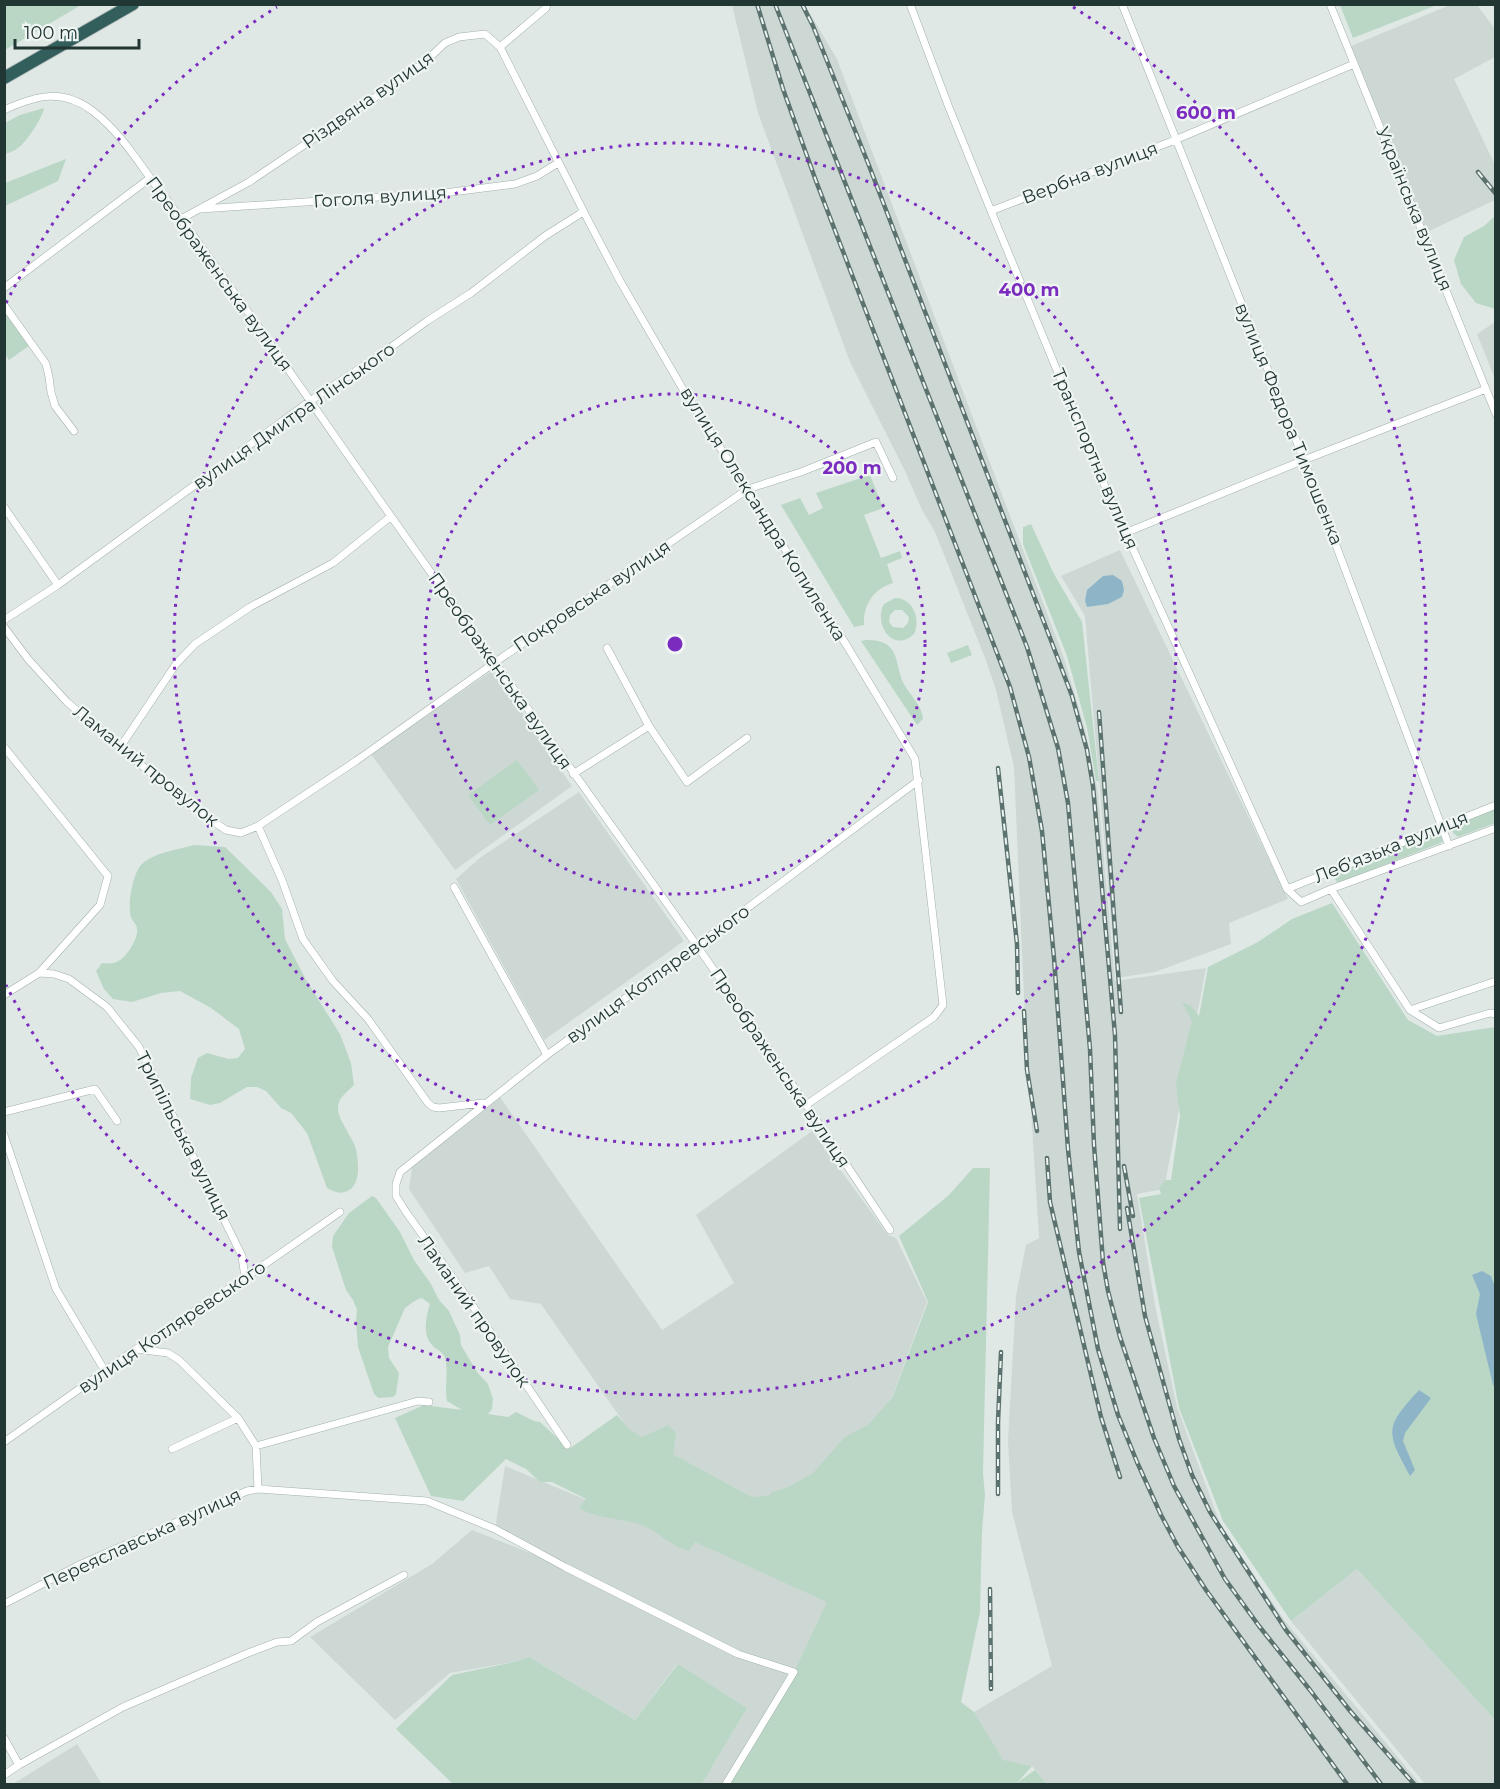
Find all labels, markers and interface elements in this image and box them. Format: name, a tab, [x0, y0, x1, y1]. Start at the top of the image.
scale bar	[15, 12, 140, 50]
text: 100 m	[24, 22, 78, 44]
street label: Різдвяна вулиця	[298, 46, 438, 154]
text: 600 m	[1176, 102, 1236, 124]
street label: Українська вулиця	[1371, 124, 1457, 294]
street label: Вербна вулиця	[1019, 137, 1161, 209]
street label: Преображенська вулиця	[141, 172, 297, 376]
street label: Гоголя вулиця	[313, 181, 447, 213]
text: 400 m	[999, 279, 1059, 301]
street label: вулиця Федора Тимошенка	[1230, 300, 1348, 548]
street label: вулиця Дмитра Лінського	[189, 338, 399, 494]
street label: Транспортна вулиця	[1047, 365, 1143, 553]
street label: вулиця Олександра Копиленка	[675, 383, 851, 645]
text: 200 m	[822, 457, 882, 479]
street label: Покровська вулиця	[509, 535, 675, 657]
street label: Преображенська вулиця	[423, 568, 577, 774]
centre of rings	[665, 634, 685, 654]
street label: Ламаний провулок	[69, 701, 224, 832]
street label: Леб'язька вулиця	[1311, 806, 1471, 888]
street label: вулиця Котляревського	[562, 900, 754, 1048]
street label: Преображенська вулиця	[705, 964, 855, 1172]
street label: Трипільська вулиця	[131, 1048, 235, 1224]
street label: Ламаний провулок	[413, 1231, 535, 1392]
street label: вулиця Котляревського	[74, 1256, 270, 1398]
street label: Переяславська вулиця	[39, 1483, 245, 1595]

